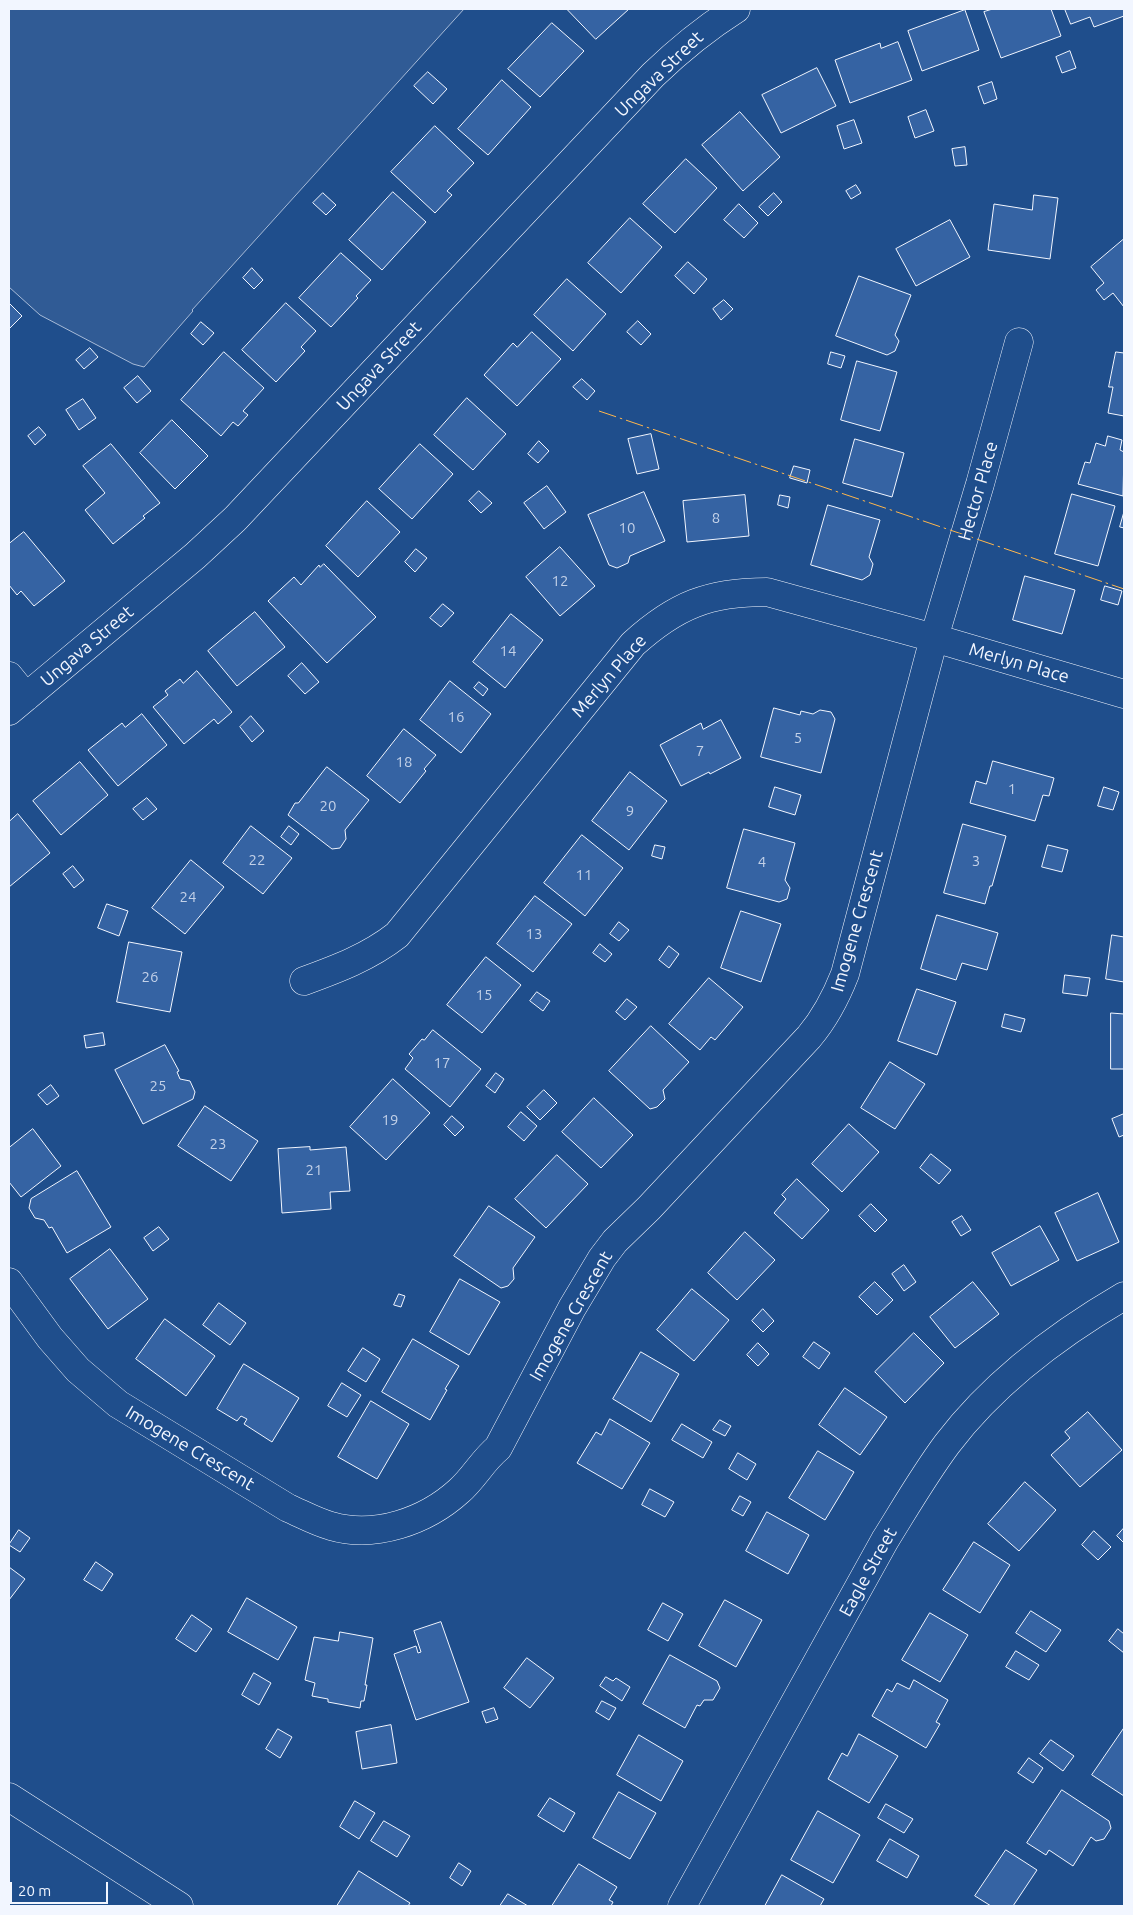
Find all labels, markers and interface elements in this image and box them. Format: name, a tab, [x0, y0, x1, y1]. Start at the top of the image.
street label: Ungava Street	[610, 26, 708, 122]
street label: Ungava Street	[332, 317, 426, 415]
street label: Hector Place	[954, 439, 1002, 543]
house number: 8	[712, 509, 720, 527]
house number: 10	[619, 519, 635, 537]
house number: 12	[552, 572, 568, 590]
street label: Ungava Street	[36, 601, 138, 691]
street label: Merlyn Place	[567, 630, 651, 722]
street label: Merlyn Place	[966, 638, 1072, 688]
house number: 14	[500, 642, 516, 660]
house number: 16	[448, 708, 464, 726]
house number: 5	[794, 729, 802, 747]
house number: 7	[696, 742, 704, 760]
house number: 18	[396, 753, 412, 771]
house number: 1	[1008, 780, 1016, 798]
house number: 20	[320, 797, 336, 815]
house number: 9	[626, 802, 634, 820]
street label: Imogene Crescent	[826, 848, 888, 994]
house number: 22	[249, 851, 265, 869]
house number: 3	[972, 852, 980, 870]
house number: 4	[758, 853, 766, 871]
house number: 11	[576, 866, 592, 884]
house number: 24	[180, 888, 196, 906]
house number: 13	[526, 925, 542, 943]
house number: 26	[142, 968, 158, 986]
house number: 15	[476, 986, 492, 1004]
house number: 17	[434, 1054, 450, 1072]
house number: 25	[150, 1077, 166, 1095]
house number: 19	[382, 1111, 398, 1129]
house number: 23	[210, 1135, 226, 1153]
house number: 21	[306, 1161, 322, 1179]
street label: Imogene Crescent	[525, 1247, 617, 1385]
street label: Imogene Crescent	[122, 1401, 258, 1495]
street label: Eagle Street	[835, 1524, 901, 1620]
scale bar	[12, 1872, 110, 1904]
text: 20 m	[18, 1882, 51, 1899]

